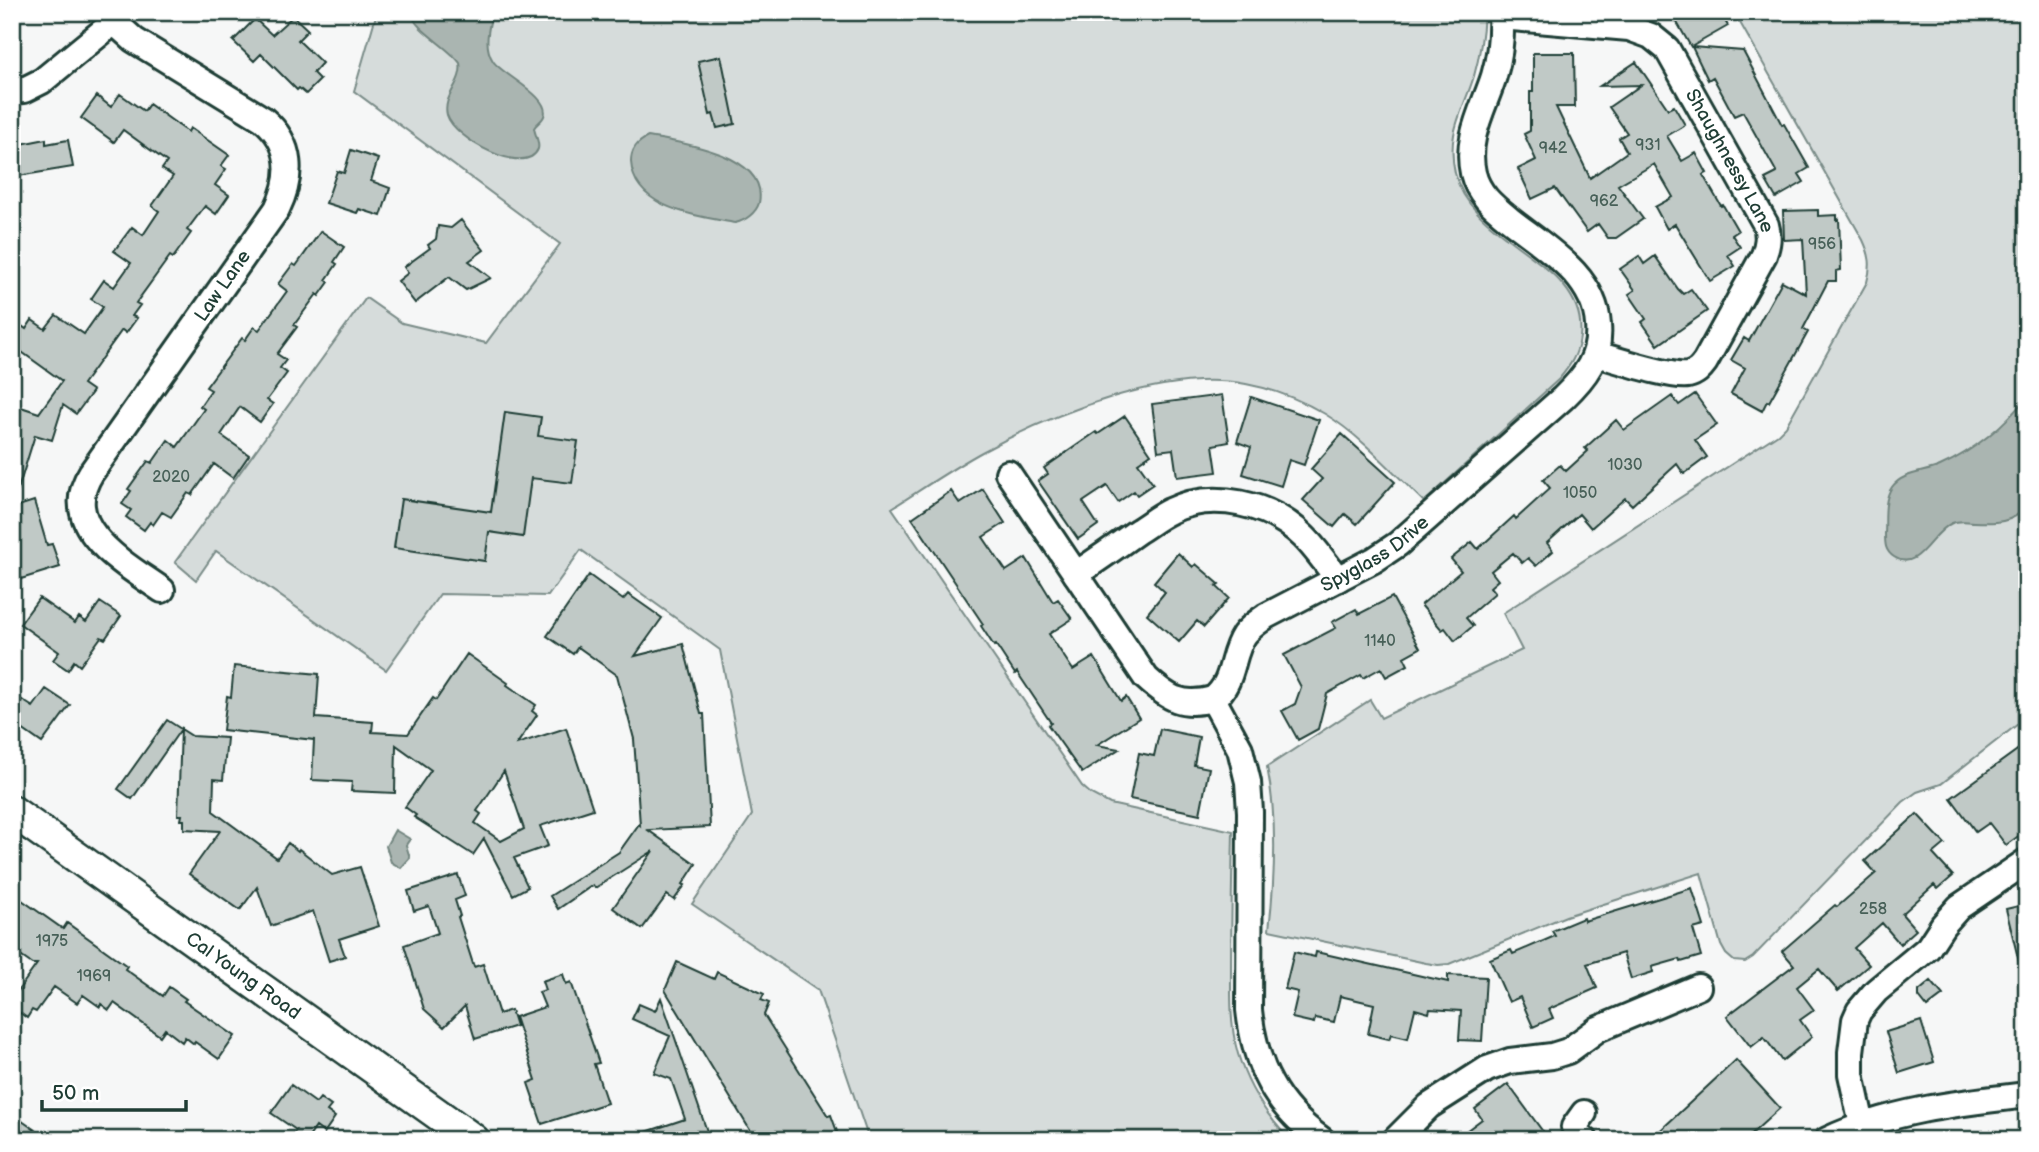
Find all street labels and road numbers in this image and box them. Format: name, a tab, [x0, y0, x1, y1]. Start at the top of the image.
street label: Shaughnessy Lane	[1680, 85, 1779, 235]
street label: Law Lane	[190, 246, 256, 326]
street label: Spyglass Drive	[1317, 511, 1434, 597]
street label: Cal Young Road	[181, 927, 305, 1025]

